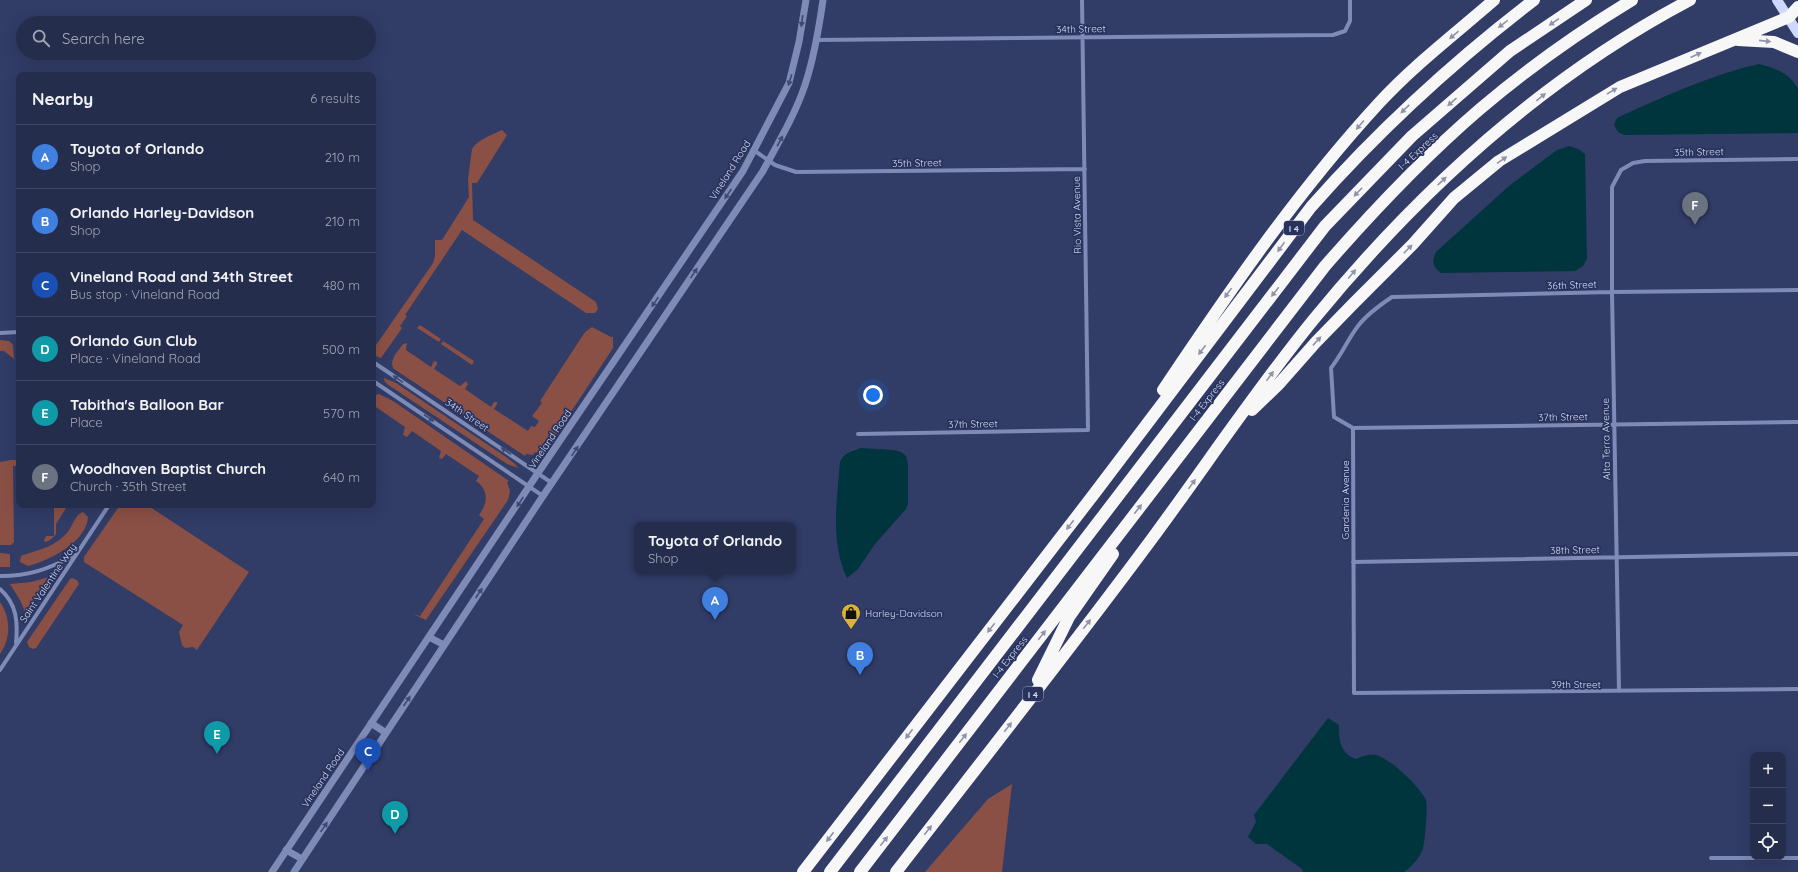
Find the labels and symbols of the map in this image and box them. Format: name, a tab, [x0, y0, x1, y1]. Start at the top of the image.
one-way arrow	[799, 15, 805, 27]
one-way arrow	[1549, 18, 1559, 26]
one-way arrow	[1498, 19, 1509, 28]
street label: 34th Street	[1056, 22, 1107, 36]
one-way arrow	[1448, 30, 1459, 39]
one-way arrow	[1759, 38, 1771, 44]
one-way arrow	[1691, 52, 1703, 58]
one-way arrow	[786, 74, 792, 86]
one-way arrow	[1606, 88, 1618, 95]
one-way arrow	[1536, 92, 1547, 101]
one-way arrow	[1446, 97, 1457, 106]
one-way arrow	[1400, 104, 1410, 114]
one-way arrow	[1356, 119, 1365, 130]
street label: I-4 Express	[1395, 129, 1441, 173]
one-way arrow	[776, 135, 783, 146]
street label: Vineland Road	[706, 138, 754, 202]
street label: 35th Street	[1674, 145, 1725, 159]
street label: 35th Street	[892, 156, 943, 170]
one-way arrow	[1496, 156, 1507, 164]
street label: Rio Vista Avenue	[1070, 176, 1084, 254]
one-way arrow	[1437, 176, 1447, 186]
one-way arrow	[1353, 187, 1363, 197]
one-way arrow	[724, 189, 732, 199]
pin: F	[1682, 192, 1708, 225]
road number: I 4	[1284, 221, 1304, 235]
one-way arrow	[1276, 241, 1285, 252]
one-way arrow	[1403, 244, 1413, 254]
one-way arrow	[690, 268, 698, 279]
one-way arrow	[1347, 269, 1356, 280]
street label: 36th Street	[1547, 278, 1598, 292]
one-way arrow	[1270, 286, 1279, 297]
one-way arrow	[1224, 288, 1233, 299]
one-way arrow	[651, 296, 659, 307]
one-way arrow	[1312, 336, 1321, 347]
one-way arrow	[1198, 345, 1207, 356]
one-way arrow	[1266, 370, 1274, 381]
one-way arrow	[392, 375, 404, 382]
street label: I-4 Express	[1187, 376, 1228, 424]
your location	[863, 385, 883, 405]
street label: 34th Street	[443, 396, 492, 435]
street label: Alta Terra Avenue	[1599, 398, 1613, 480]
street label: Vineland Road	[526, 407, 574, 471]
street label: 37th Street	[1538, 410, 1588, 424]
one-way arrow	[423, 414, 434, 422]
street label: 37th Street	[948, 417, 998, 431]
one-way arrow	[571, 445, 578, 457]
one-way arrow	[501, 447, 511, 455]
street label: Gardenia Avenue	[1339, 460, 1352, 540]
one-way arrow	[1188, 478, 1197, 489]
one-way arrow	[516, 496, 523, 508]
one-way arrow	[1134, 504, 1142, 515]
one-way arrow	[1066, 519, 1074, 530]
street label: Saint Valentine Way	[17, 541, 79, 625]
street label: 38th Street	[1550, 543, 1601, 557]
pin: A	[702, 587, 728, 620]
one-way arrow	[475, 588, 483, 598]
shop icon: Harley-Davidson	[840, 602, 862, 630]
place label: Harley-Davidson	[865, 607, 943, 620]
one-way arrow	[1083, 619, 1091, 630]
one-way arrow	[986, 622, 995, 633]
one-way arrow	[1038, 629, 1046, 640]
street label: I-4 Express	[990, 633, 1031, 681]
pin: B	[847, 642, 873, 675]
street label: 39th Street	[1551, 678, 1602, 691]
road number: I 4	[1023, 687, 1043, 701]
one-way arrow	[404, 695, 411, 707]
pin: E	[204, 721, 230, 754]
one-way arrow	[1003, 722, 1012, 733]
one-way arrow	[905, 728, 913, 739]
one-way arrow	[959, 732, 967, 743]
pin: C	[355, 738, 381, 771]
street label: Vineland Road	[299, 746, 347, 810]
pin: D	[382, 801, 408, 834]
one-way arrow	[320, 821, 328, 832]
one-way arrow	[924, 825, 933, 836]
one-way arrow	[826, 832, 834, 842]
one-way arrow	[879, 836, 888, 847]

